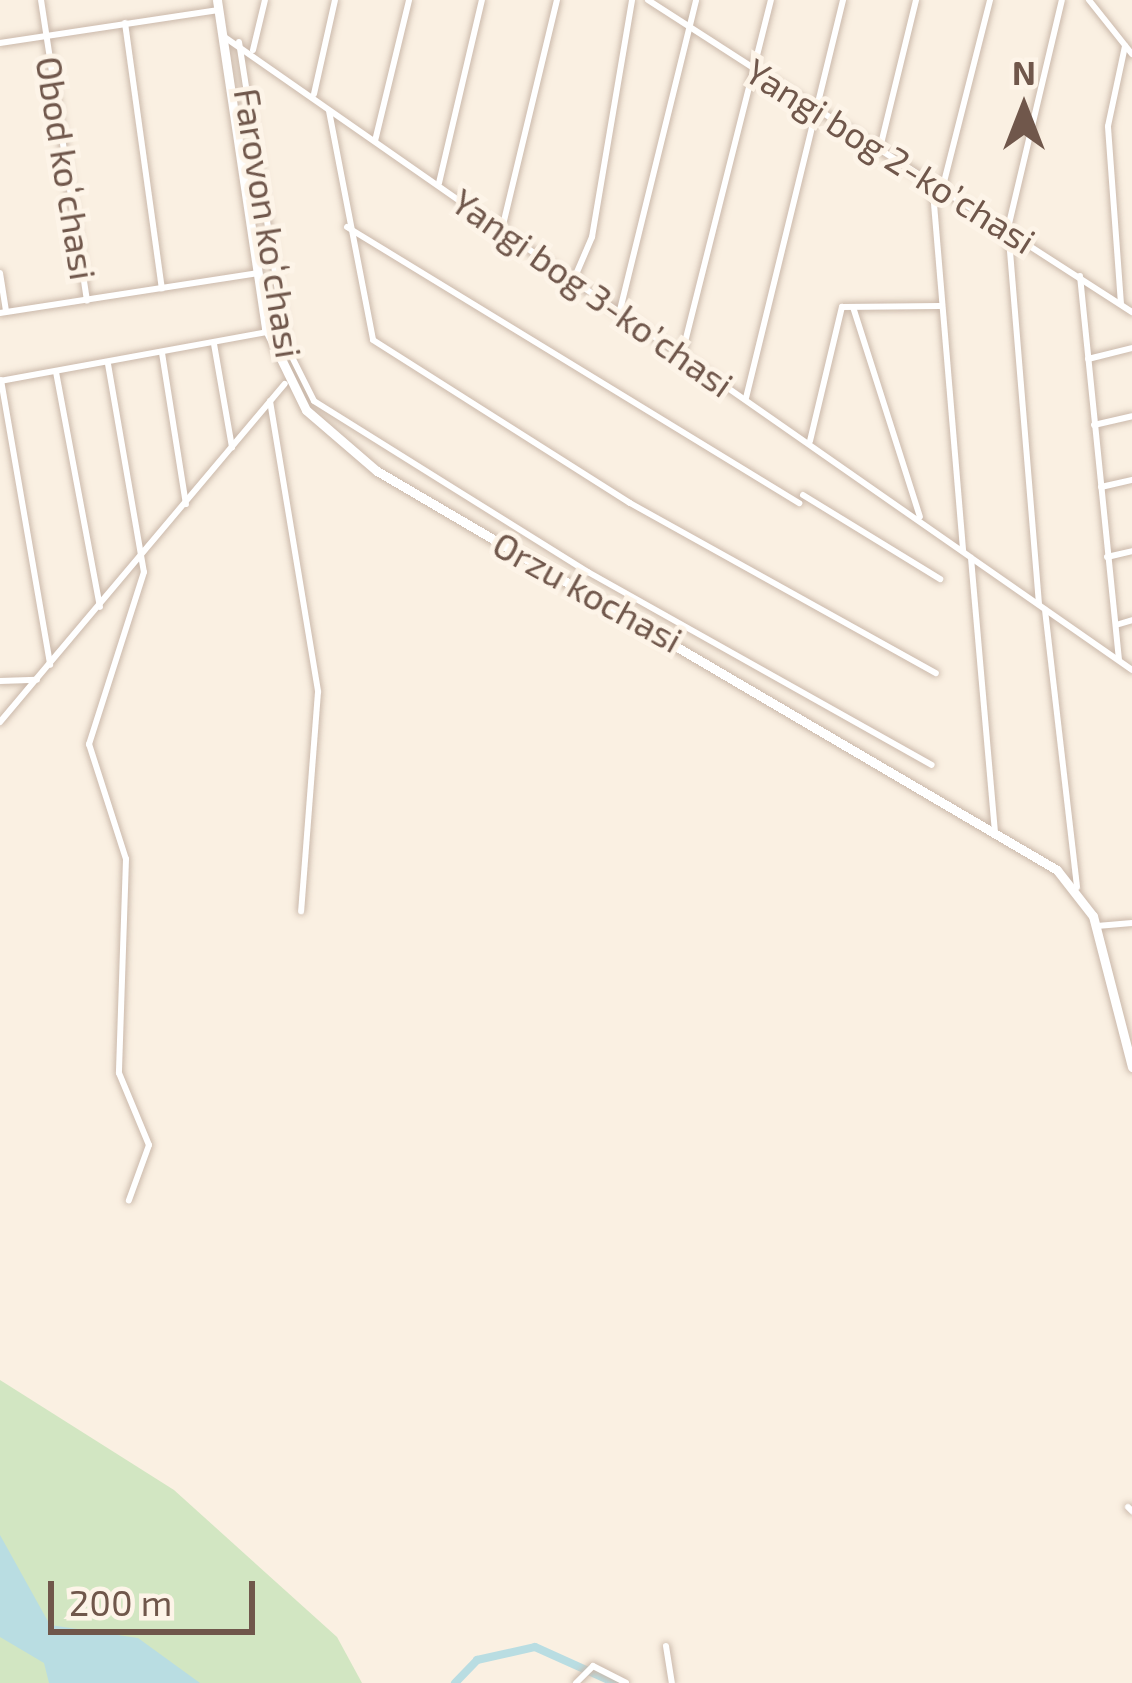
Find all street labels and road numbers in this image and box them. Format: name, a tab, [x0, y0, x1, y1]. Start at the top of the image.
street label: Yangi bog 2-koʼchasi	[738, 48, 1044, 262]
street label: Obod koʻchasi	[28, 53, 106, 283]
street label: Farovon koʻchasi	[226, 85, 312, 361]
street label: Yangi bog 3-koʼchasi	[444, 179, 742, 405]
street label: Orzu kochasi	[486, 521, 690, 661]

